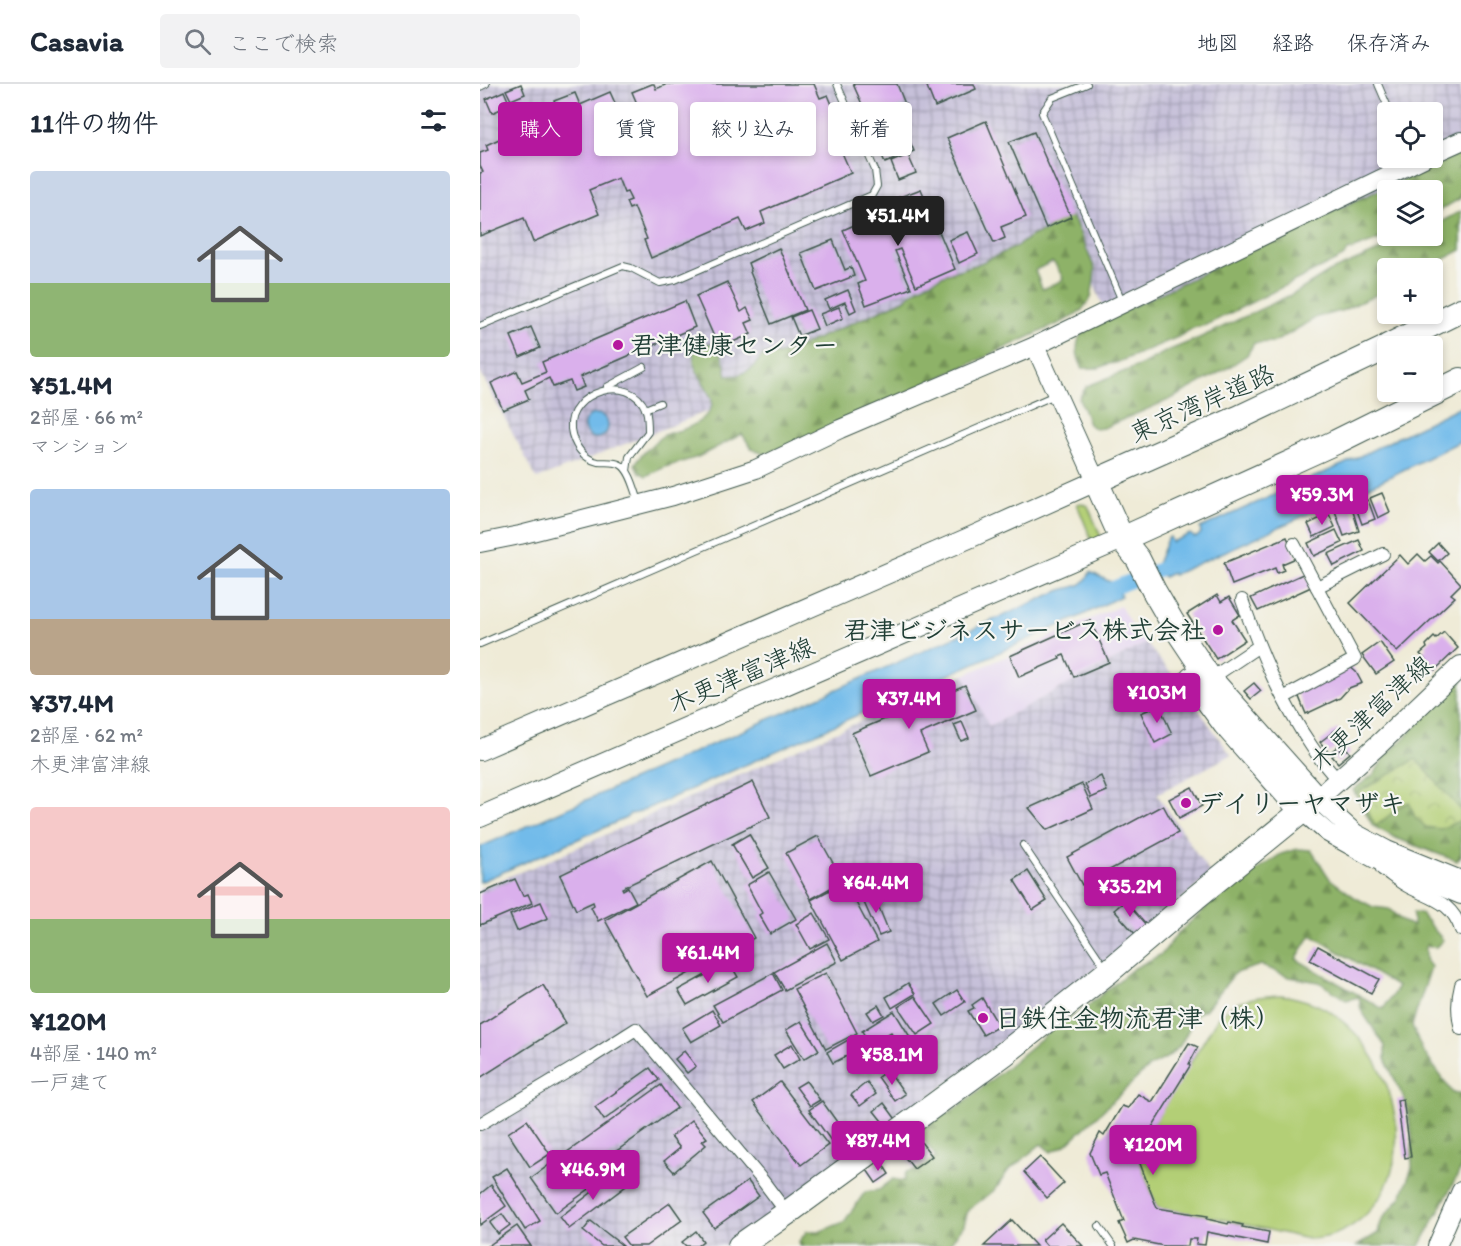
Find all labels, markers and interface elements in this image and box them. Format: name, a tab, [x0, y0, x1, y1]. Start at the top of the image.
search box	[160, 14, 580, 68]
text: Casavia	[30, 24, 124, 58]
icon: search	[181, 25, 214, 58]
text: ここで検索	[229, 30, 339, 57]
text: 地図	[1197, 30, 1239, 55]
text: 経路	[1272, 30, 1314, 55]
text: 保存済み	[1347, 30, 1431, 55]
chip: 購入	[498, 102, 582, 156]
chip: 賃貸	[594, 102, 678, 156]
chip: 絞り込み	[690, 102, 816, 156]
chip: 新着	[828, 102, 912, 156]
map controls	[1377, 102, 1443, 402]
button: locate	[1377, 102, 1443, 168]
icon: filters	[417, 104, 450, 137]
text: 11件の物件	[30, 107, 158, 139]
button: layers	[1377, 180, 1443, 246]
pin: ¥51.4M	[849, 196, 947, 247]
text: ¥51.4M	[866, 203, 930, 227]
icon: home	[186, 210, 294, 318]
button: +	[1377, 258, 1443, 324]
place label: 君津健康センター	[630, 329, 838, 361]
button: −	[1377, 336, 1443, 402]
marker: 君津健康センター	[611, 338, 625, 352]
street label: 東京湾岸道路	[1124, 357, 1280, 449]
text: ¥51.4M	[30, 369, 113, 401]
text: 2部屋 · 66 m²	[30, 405, 143, 429]
text: マンション	[30, 434, 129, 458]
pin: ¥59.3M	[1273, 475, 1371, 526]
text: ¥59.3M	[1290, 482, 1354, 506]
icon: home	[186, 528, 294, 636]
place label: 君津ビジネスサービス株式会社	[844, 614, 1206, 646]
marker: 君津ビジネスサービス株式会社	[1211, 623, 1225, 637]
street label: 木更津富津線	[663, 630, 819, 720]
street label: 木更津富津線	[1303, 648, 1439, 778]
pin: ¥103M	[1115, 673, 1199, 724]
pin: ¥37.4M	[860, 679, 958, 730]
text: ¥103M	[1127, 680, 1187, 704]
text: ¥37.4M	[877, 686, 941, 710]
text: ¥37.4M	[30, 687, 114, 719]
text: 2部屋 · 62 m²	[30, 723, 143, 747]
text: 木更津富津線	[30, 752, 150, 776]
place label: デイリーヤマザキ	[1198, 787, 1405, 819]
marker: デイリーヤマザキ	[1179, 796, 1193, 810]
icon: home	[186, 846, 294, 954]
pin: ¥64.4M	[827, 863, 925, 914]
pin: ¥35.2M	[1081, 867, 1179, 918]
text: ¥64.4M	[843, 870, 909, 894]
text: ¥35.2M	[1098, 874, 1162, 898]
pin: ¥61.4M	[659, 933, 757, 984]
text: ¥61.4M	[676, 940, 740, 964]
place label: 日鉄住金物流君津（株）	[995, 1002, 1281, 1034]
text: ¥120M	[30, 1005, 107, 1037]
marker: 日鉄住金物流君津（株）	[976, 1011, 990, 1025]
pin: ¥58.1M	[843, 1035, 941, 1086]
text: 4部屋 · 140 m²	[30, 1041, 157, 1065]
text: ¥58.1M	[861, 1042, 923, 1066]
text: 一戸建て	[30, 1070, 110, 1094]
pin: ¥87.4M	[829, 1121, 927, 1172]
pin: ¥120M	[1111, 1125, 1195, 1176]
text: ¥87.4M	[846, 1128, 910, 1152]
text: ¥120M	[1123, 1132, 1183, 1156]
pin: ¥46.9M	[544, 1150, 642, 1201]
text: ¥46.9M	[561, 1157, 625, 1181]

